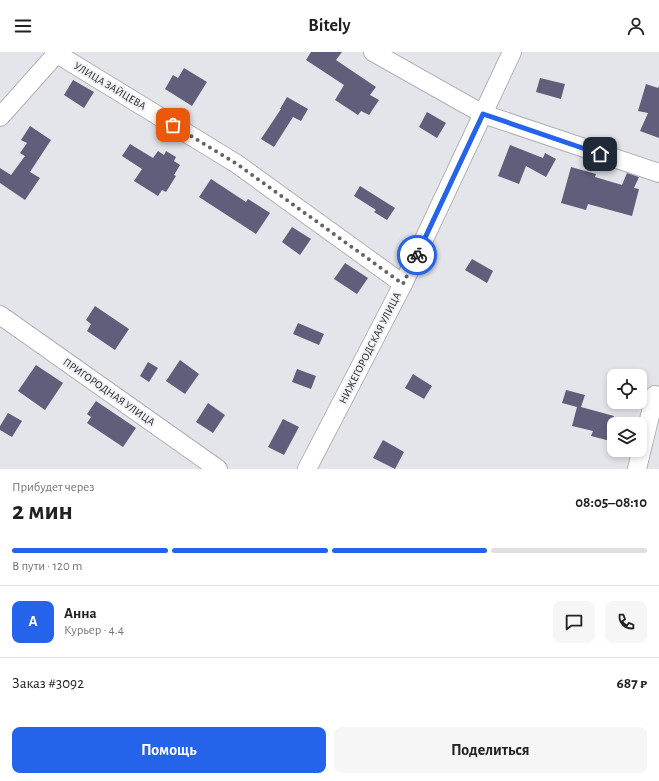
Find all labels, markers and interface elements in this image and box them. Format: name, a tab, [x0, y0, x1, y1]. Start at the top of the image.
icon: menu	[12, 15, 34, 37]
icon: person	[625, 15, 647, 37]
text: Bitely	[308, 17, 351, 35]
street label: УЛИЦА ЗАЙЦЕВА	[72, 60, 148, 112]
pin	[156, 108, 190, 142]
icon: bag	[162, 114, 184, 136]
pin	[583, 137, 617, 171]
icon: home	[589, 143, 611, 165]
courier	[397, 235, 437, 275]
icon: bike	[406, 244, 428, 266]
street label: НИЖЕГОРОДСКАЯ УЛИЦА	[337, 290, 403, 406]
street label: ПРИГОРОДНАЯ УЛИЦА	[61, 356, 157, 428]
map controls	[607, 369, 647, 457]
button: locate	[607, 369, 647, 409]
button: layers	[607, 417, 647, 457]
text: Прибудет через	[12, 481, 94, 494]
text: 08:05–08:10	[575, 495, 647, 510]
text: 2 мин	[12, 498, 73, 524]
text: В пути · 120 m	[12, 560, 82, 573]
button: chat	[553, 601, 595, 643]
button: phone	[605, 601, 647, 643]
text: Анна	[64, 606, 97, 621]
text: А	[28, 614, 38, 629]
text: Курьер · 4.4	[64, 624, 124, 637]
text: Заказ #3092	[12, 676, 84, 691]
text: 687 ₽	[617, 676, 647, 691]
button: Помощь	[12, 727, 326, 773]
button: Поделиться	[334, 727, 647, 773]

